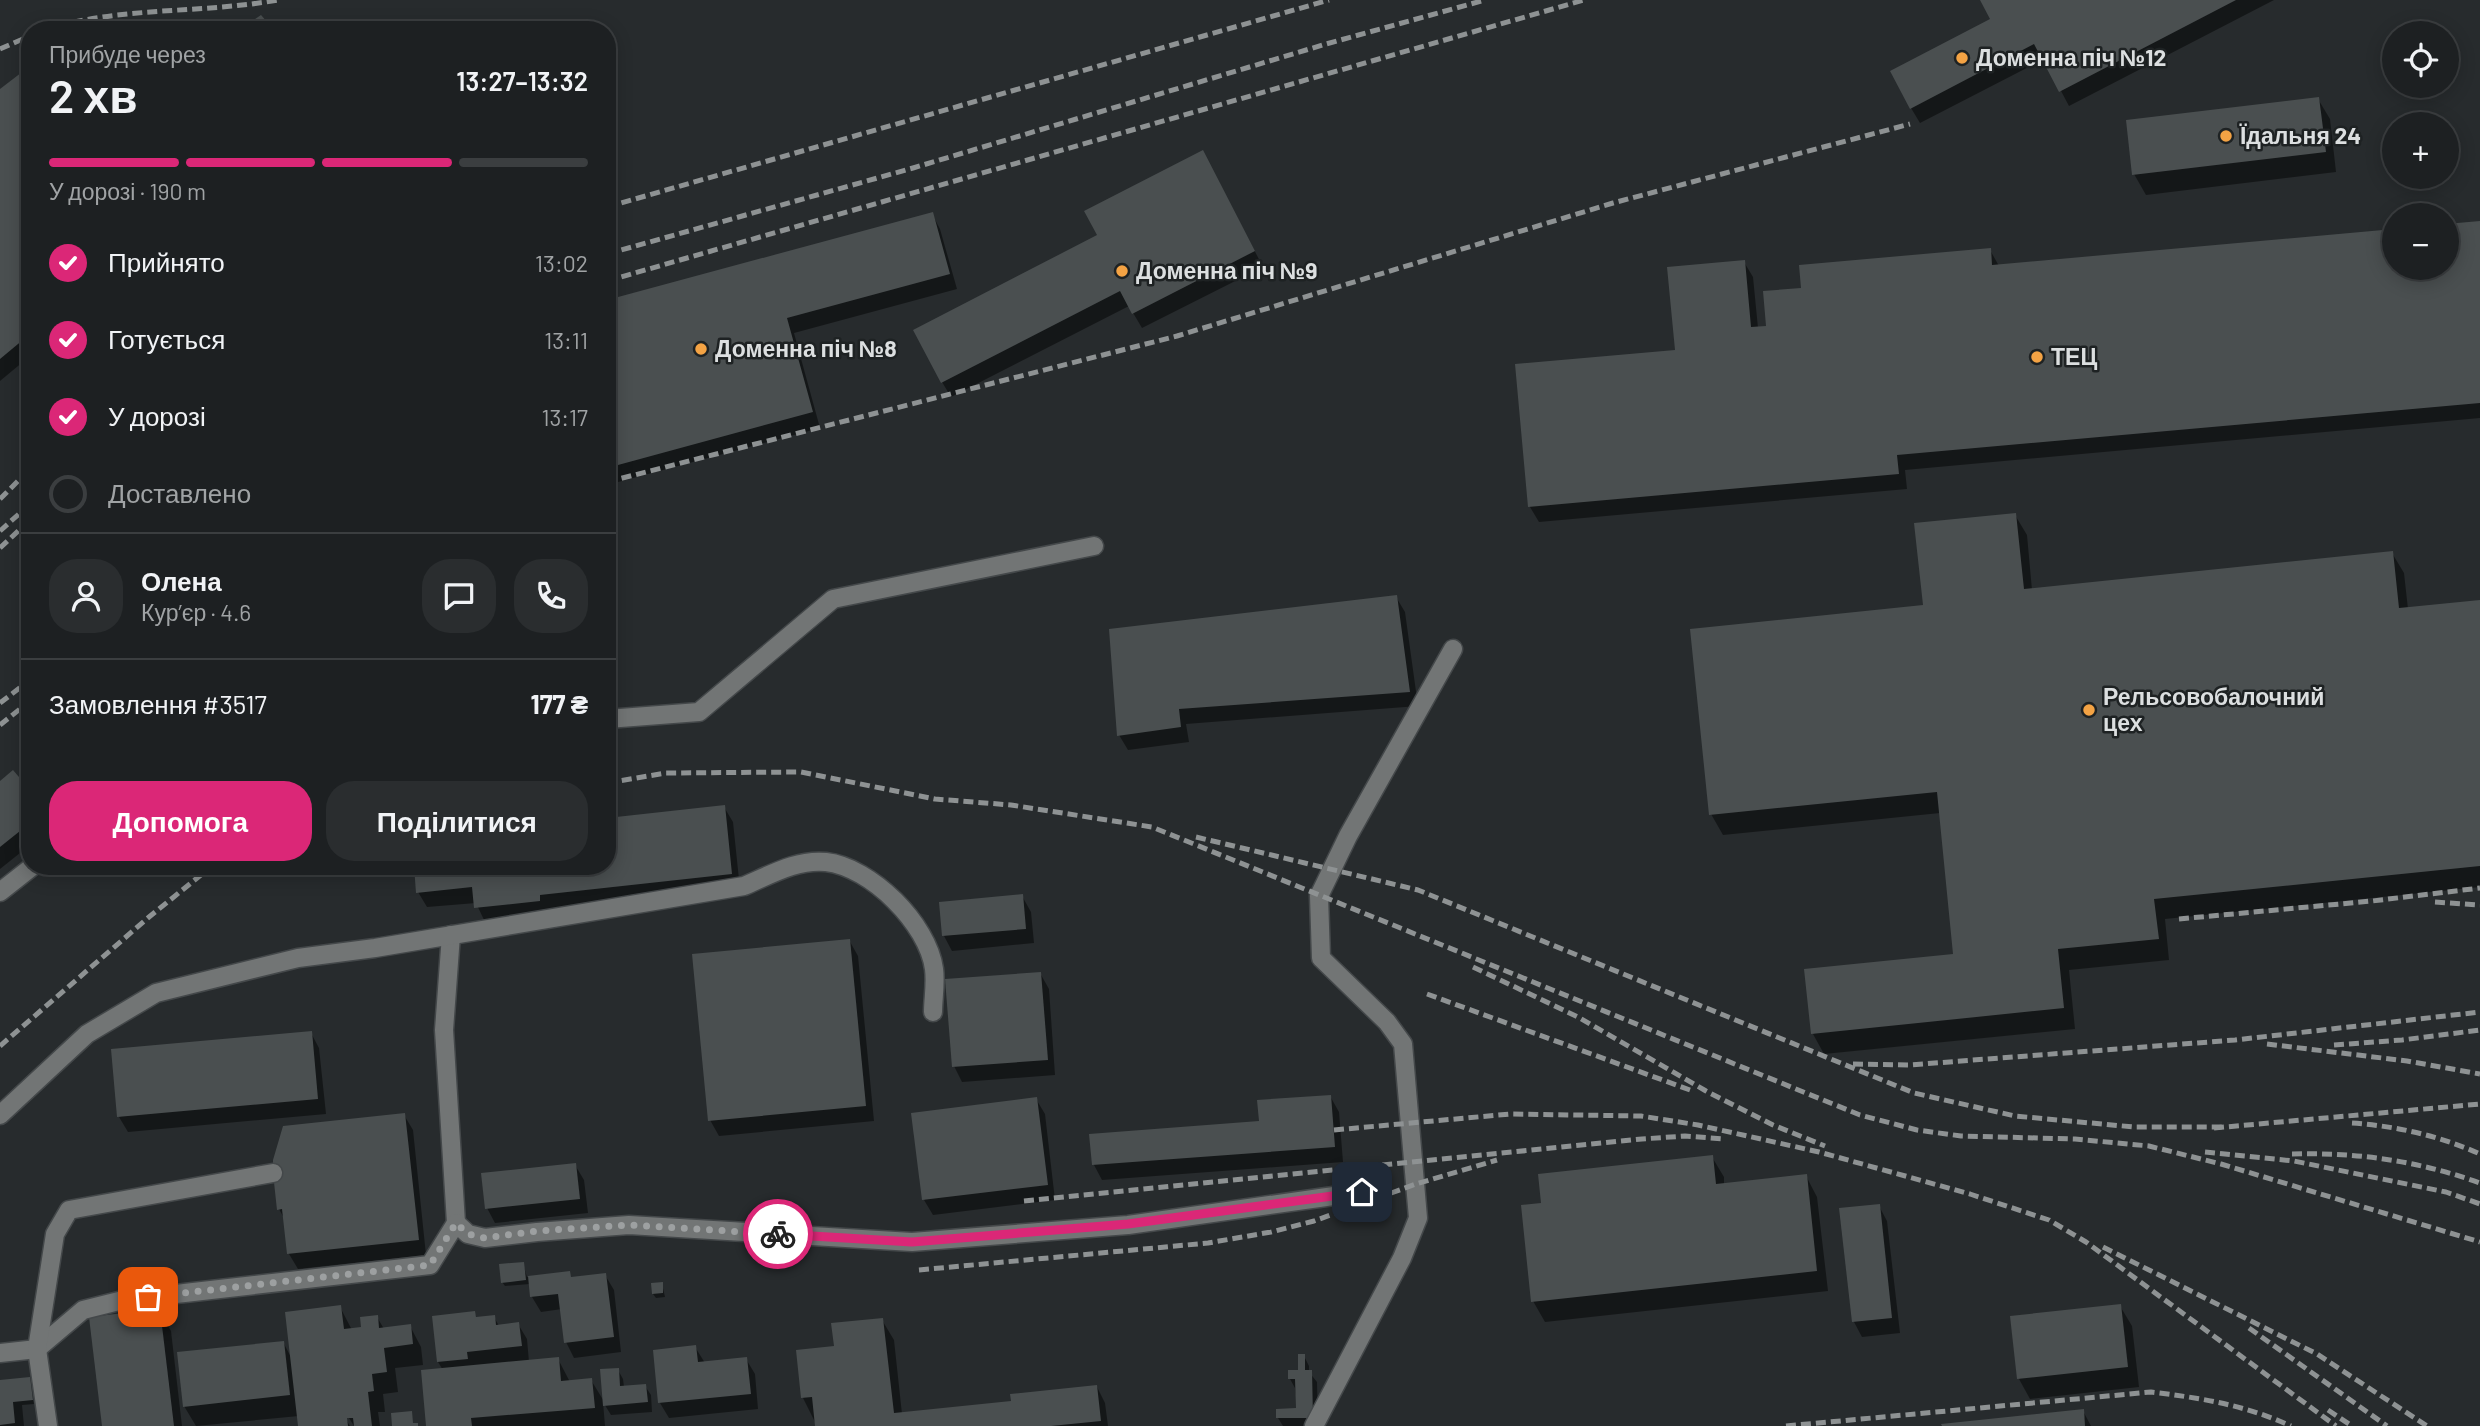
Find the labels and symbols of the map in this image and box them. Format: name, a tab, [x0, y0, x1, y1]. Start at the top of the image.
place label: Доменна піч №12	[1976, 43, 2166, 71]
marker: Доменна піч №12	[1954, 50, 1970, 66]
place label: Їдальня 24	[2239, 121, 2361, 149]
marker: Їдальня 24	[2218, 128, 2234, 144]
place label: Доменна піч №9	[1136, 256, 1317, 284]
marker: Доменна піч №9	[1114, 263, 1130, 279]
place label: Доменна піч №8	[715, 334, 897, 362]
marker: Доменна піч №8	[693, 341, 709, 357]
place label: ТЕЦ	[2051, 342, 2097, 370]
marker: ТЕЦ	[2029, 349, 2045, 365]
place label: Рельсовобалочний цех	[2103, 682, 2324, 736]
marker: Рельсовобалочний цех	[2081, 702, 2097, 718]
pin	[1332, 1162, 1392, 1222]
courier	[743, 1199, 813, 1269]
pin	[118, 1267, 178, 1327]

